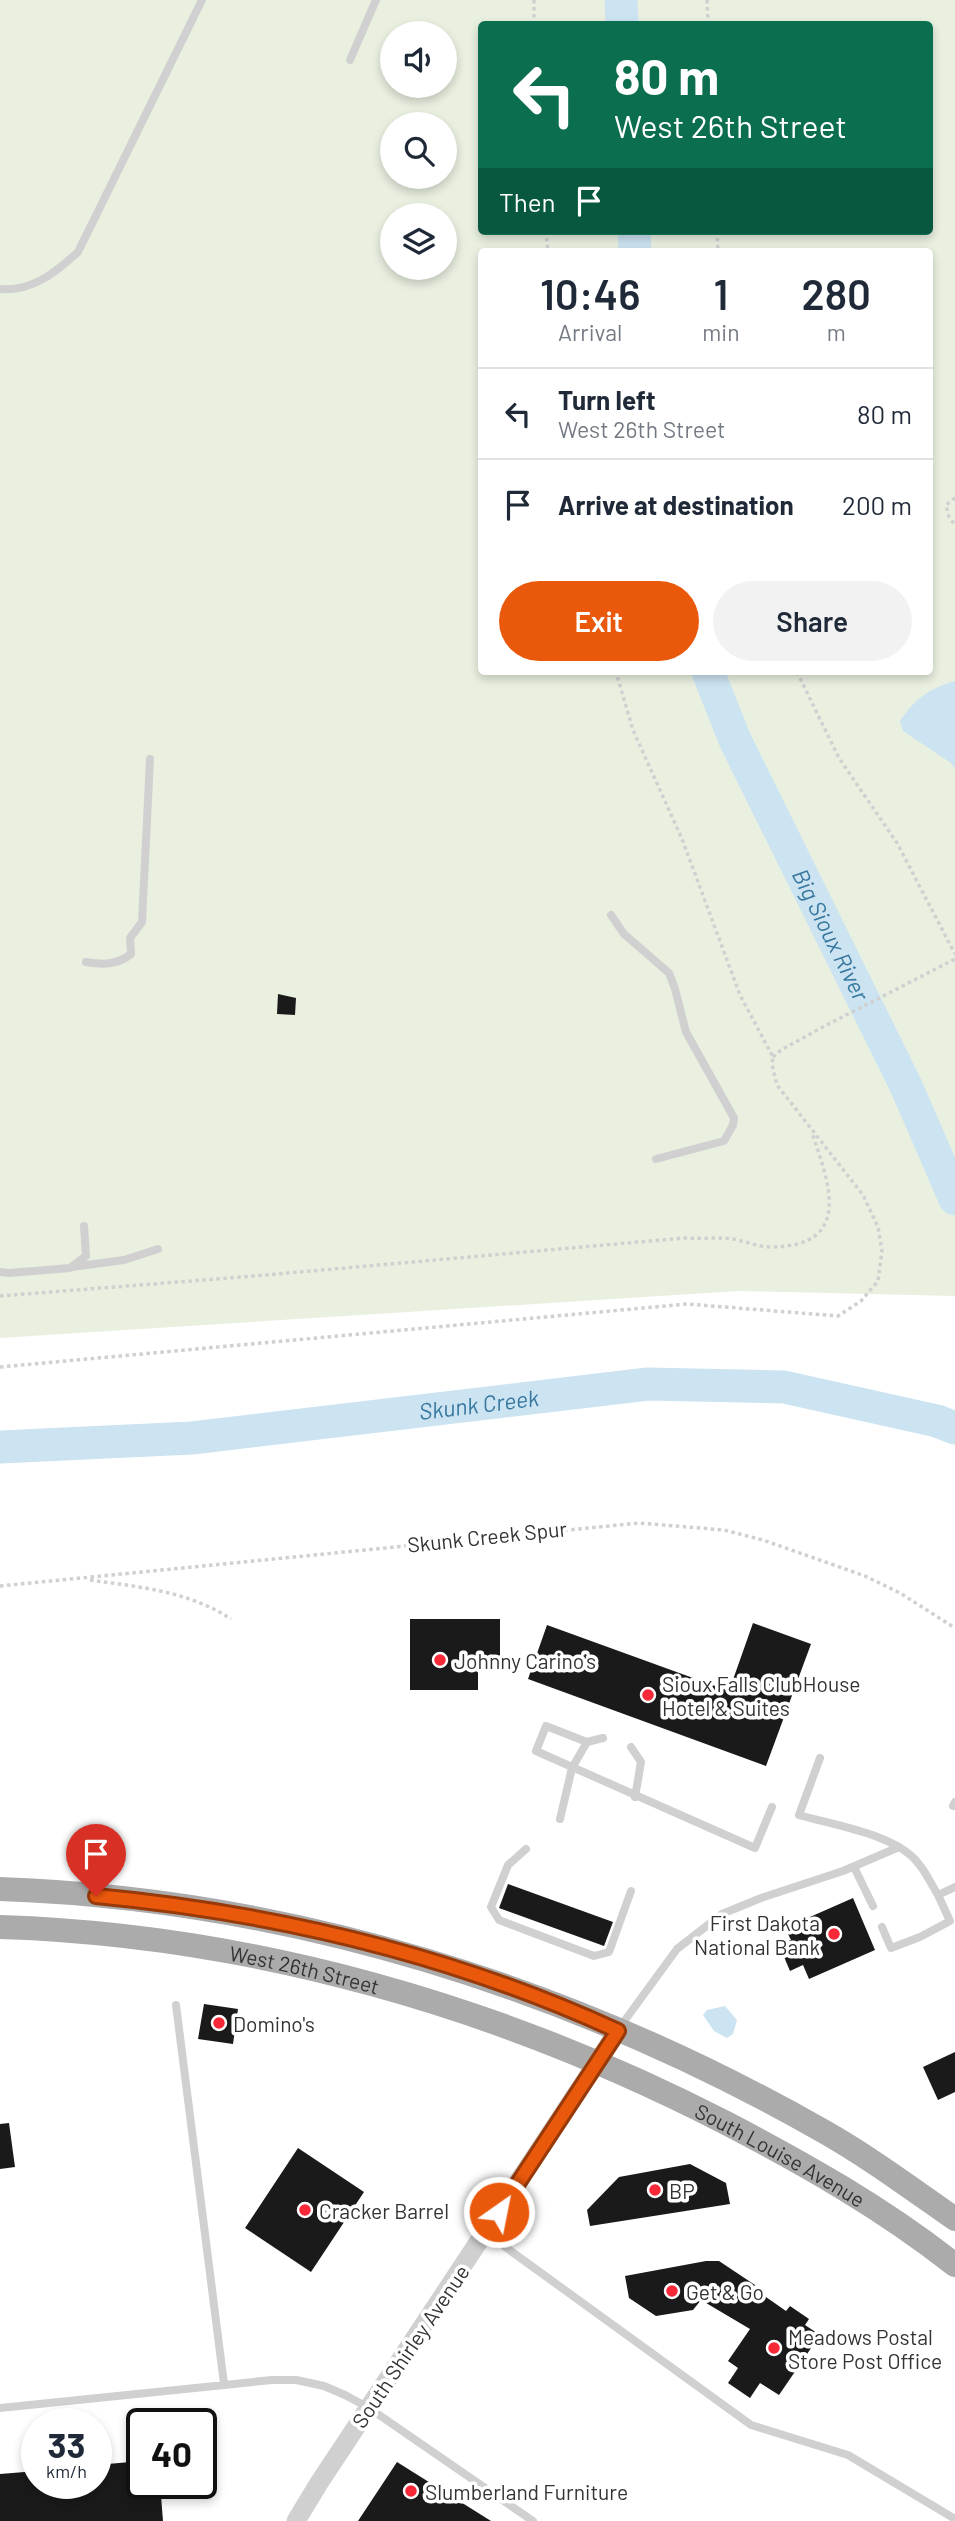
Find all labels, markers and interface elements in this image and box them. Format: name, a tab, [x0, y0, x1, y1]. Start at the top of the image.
map controls	[380, 21, 457, 280]
button: sound	[380, 21, 457, 98]
text: 80 m	[614, 46, 719, 105]
icon: left	[499, 49, 590, 140]
text: West 26th Street	[614, 106, 847, 144]
button: search	[380, 112, 457, 189]
icon: arrive	[570, 182, 608, 220]
text: Then	[499, 186, 556, 217]
button: layers	[380, 203, 457, 280]
text: 10:46	[540, 268, 640, 318]
text: 1	[714, 268, 728, 318]
text: 280	[802, 268, 871, 318]
text: Arrival	[558, 318, 622, 346]
text: min	[702, 318, 740, 346]
text: m	[827, 318, 846, 346]
text: Turn left	[558, 384, 656, 415]
icon: left	[499, 395, 537, 433]
text: 80 m	[857, 398, 912, 429]
text: West 26th Street	[558, 415, 725, 443]
icon: arrive	[499, 486, 537, 524]
text: Arrive at destination	[558, 489, 794, 520]
text: 200 m	[842, 489, 912, 520]
button: Exit	[499, 581, 699, 661]
button: Share	[713, 581, 912, 661]
water label: Big Sioux River	[787, 864, 876, 1006]
water label: Skunk Creek	[417, 1383, 540, 1425]
street label: Skunk Creek Spur	[406, 1515, 568, 1557]
place label: Johnny Carino's	[454, 1648, 596, 1673]
marker: Johnny Carino's	[432, 1652, 448, 1668]
place label: Sioux Falls ClubHouse Hotel & Suites	[662, 1671, 861, 1720]
marker: Sioux Falls ClubHouse Hotel & Suites	[640, 1687, 656, 1703]
pin	[66, 1824, 126, 1896]
icon: arrive	[77, 1835, 115, 1873]
place label: First Dakota National Bank	[694, 1910, 820, 1959]
marker: First Dakota National Bank	[826, 1926, 842, 1942]
street label: West 26th Street	[228, 1939, 382, 1998]
place label: Domino's	[233, 2011, 315, 2036]
marker: Domino's	[211, 2015, 227, 2031]
street label: South Louise Avenue	[691, 2097, 870, 2211]
position arrow	[462, 2175, 536, 2249]
place label: BP	[669, 2178, 695, 2203]
marker: BP	[647, 2182, 663, 2198]
place label: Cracker Barrel	[319, 2198, 449, 2223]
marker: Cracker Barrel	[297, 2202, 313, 2218]
street label: South Shirley Avenue	[346, 2260, 474, 2432]
place label: Get & Go	[686, 2279, 764, 2304]
marker: Get & Go	[664, 2283, 680, 2299]
place label: Meadows Postal Store Post Office	[788, 2324, 942, 2373]
marker: Meadows Postal Store Post Office	[766, 2340, 782, 2356]
speed limit sign: 40	[126, 2408, 217, 2499]
text: 33	[48, 2423, 85, 2465]
text: km/h	[46, 2460, 87, 2482]
place label: Slumberland Furniture	[425, 2479, 628, 2504]
marker: Slumberland Furniture	[403, 2483, 419, 2499]

